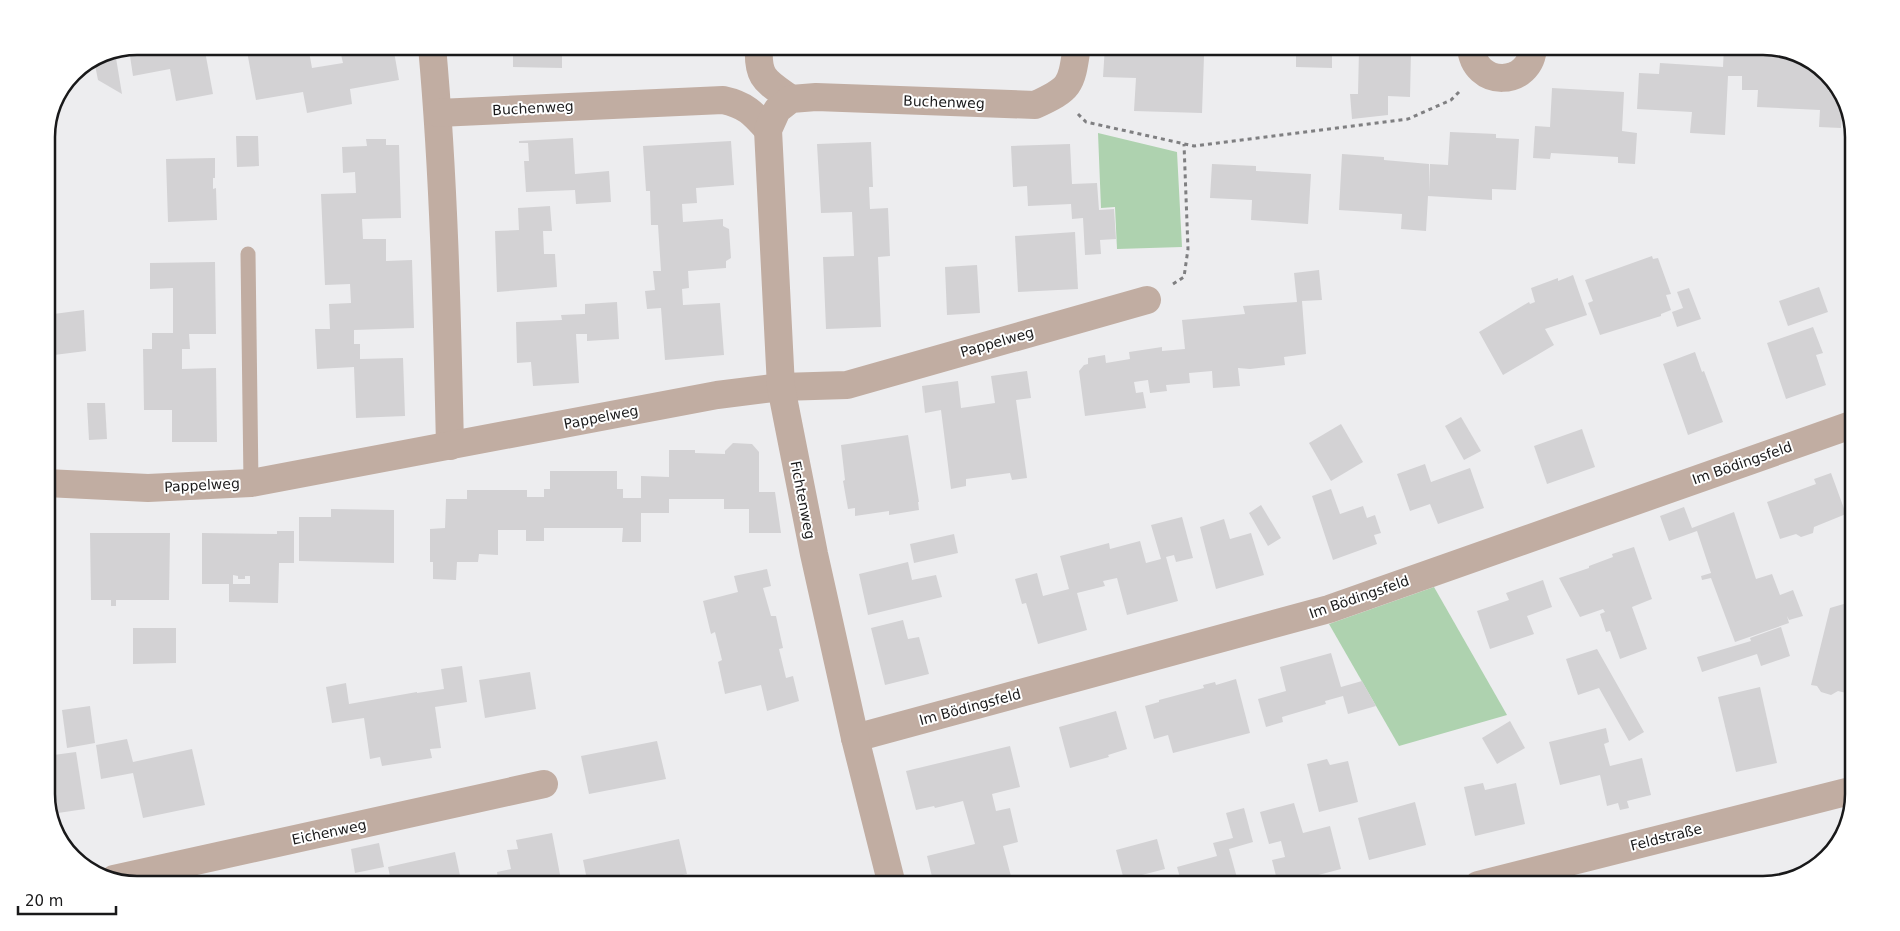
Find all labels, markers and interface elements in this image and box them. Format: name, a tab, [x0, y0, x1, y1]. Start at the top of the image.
street label: Buchenweg	[903, 93, 985, 111]
street label: Buchenweg	[492, 98, 574, 118]
street label: Pappelweg	[958, 324, 1036, 360]
street label: Pappelweg	[562, 402, 640, 432]
street label: Im Bödingsfeld	[1690, 438, 1794, 488]
street label: Fichtenweg	[788, 459, 818, 541]
street label: Pappelweg	[164, 475, 240, 495]
street label: Im Bödingsfeld	[1307, 572, 1411, 622]
street label: Im Bödingsfeld	[917, 686, 1023, 728]
street label: Eichenweg	[290, 816, 368, 848]
street label: Feldstraße	[1629, 820, 1703, 854]
scale bar	[18, 884, 115, 916]
text: 20 m	[25, 892, 63, 910]

